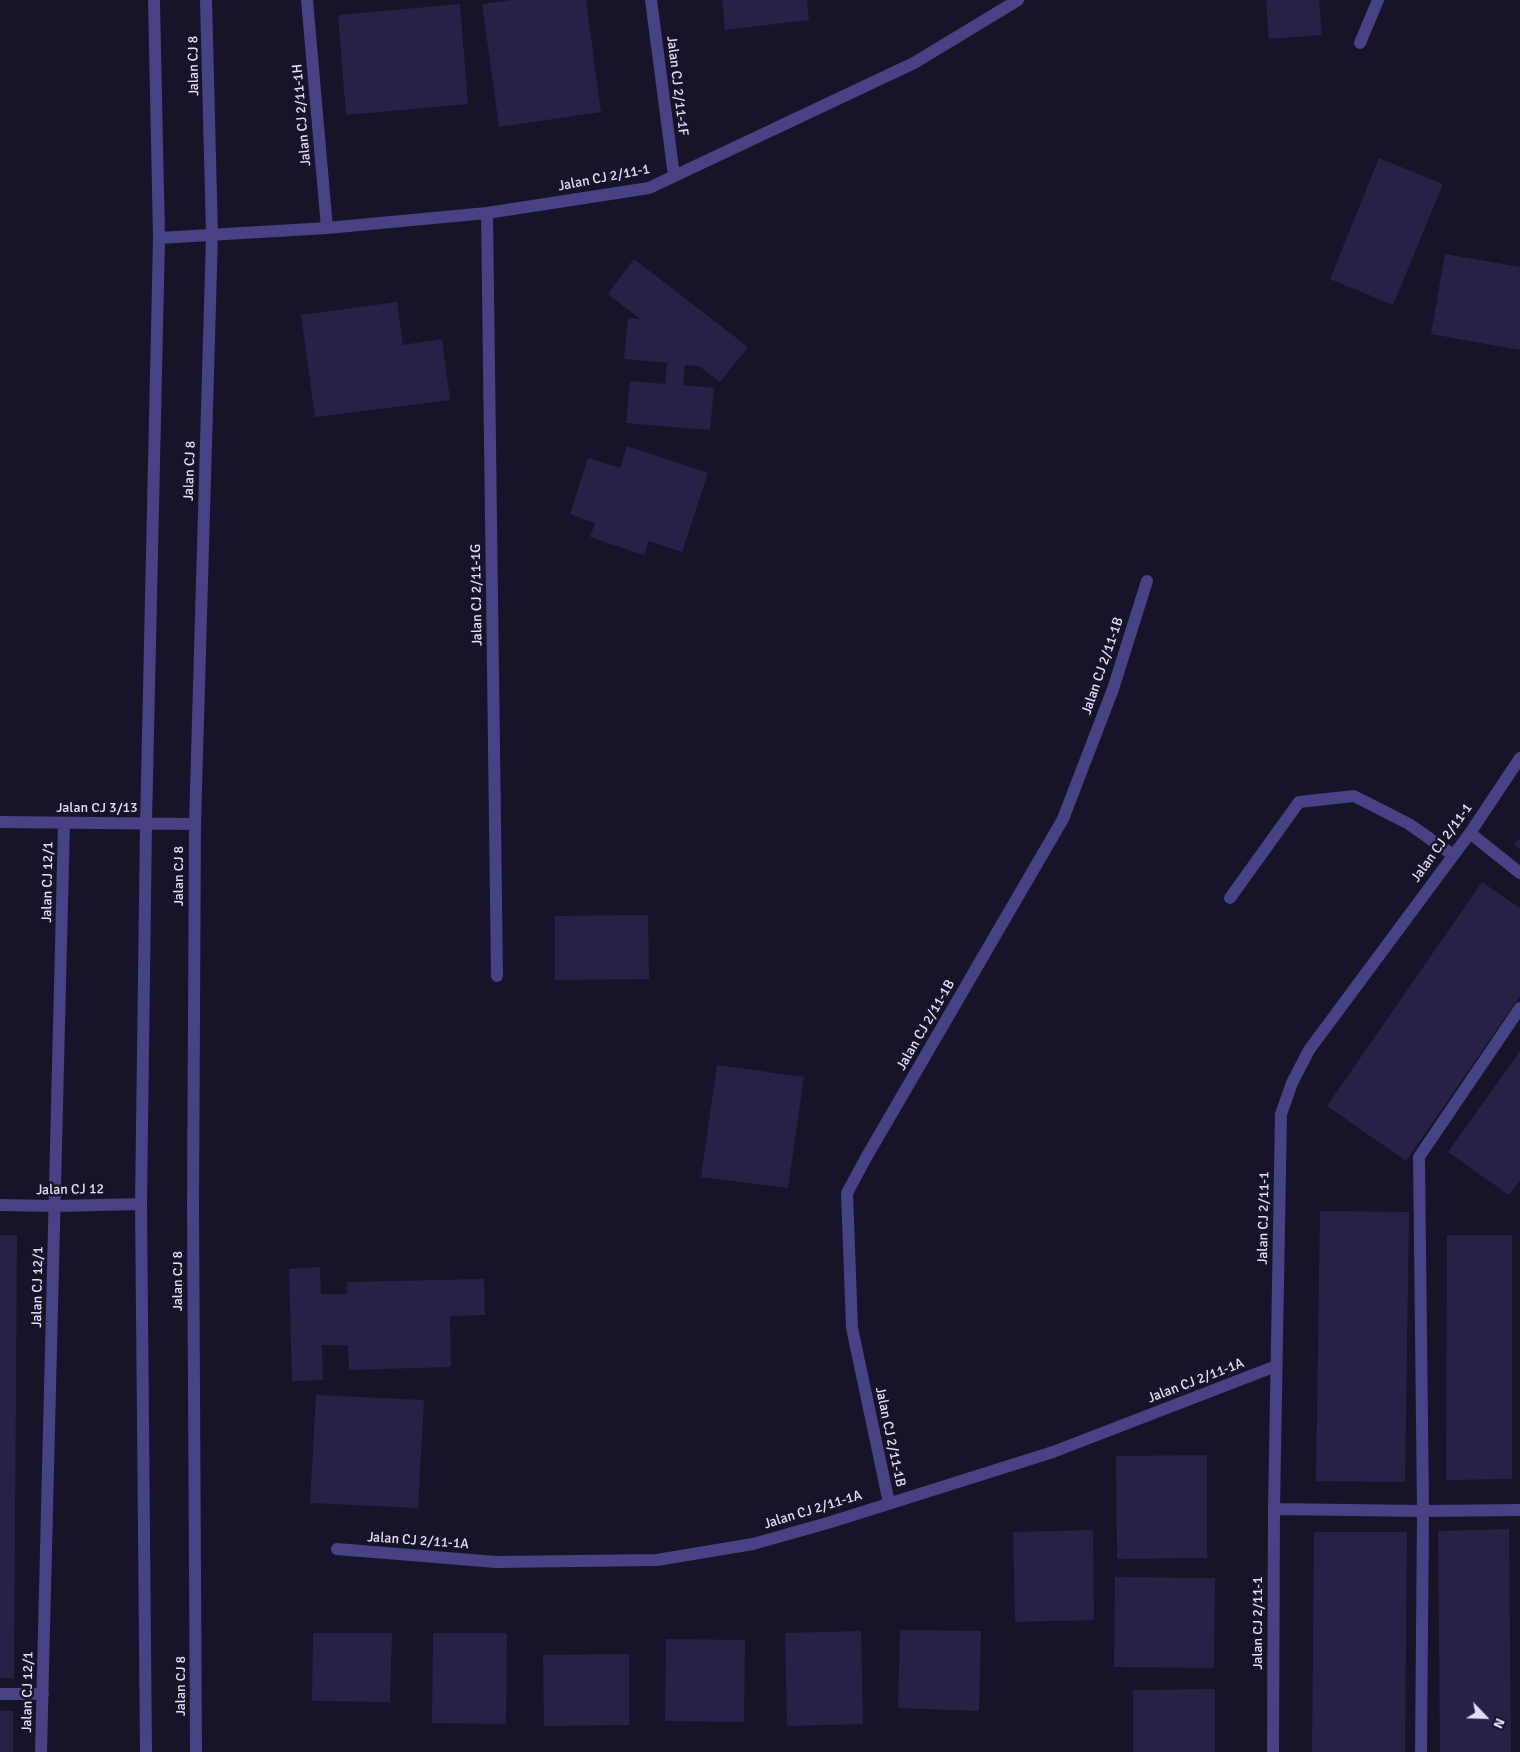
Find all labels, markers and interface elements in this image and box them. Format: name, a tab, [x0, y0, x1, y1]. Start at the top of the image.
street label: Jalan CJ 2/11-1F	[663, 35, 691, 137]
street label: Jalan CJ 8	[185, 36, 203, 96]
street label: Jalan CJ 2/11-1H	[289, 63, 315, 167]
street label: Jalan CJ 2/11-1	[557, 161, 651, 195]
street label: Jalan CJ 8	[181, 441, 199, 501]
street label: Jalan CJ 2/11-1G	[468, 544, 486, 646]
street label: Jalan CJ 2/11-1B	[1078, 615, 1128, 717]
street label: Jalan CJ 3/13	[56, 800, 138, 816]
street label: Jalan CJ 2/11-1	[1408, 800, 1476, 886]
street label: Jalan CJ 12/1	[39, 841, 57, 923]
street label: Jalan CJ 8	[171, 846, 187, 906]
street label: Jalan CJ 2/11-1B	[893, 977, 959, 1073]
street label: Jalan CJ 2/11-1	[1255, 1171, 1273, 1265]
street label: Jalan CJ 12	[36, 1181, 104, 1199]
street label: Jalan CJ 12/1	[29, 1246, 47, 1328]
street label: Jalan CJ 8	[170, 1251, 186, 1311]
street label: Jalan CJ 2/11-1A	[1145, 1355, 1247, 1407]
street label: Jalan CJ 2/11-1B	[871, 1386, 909, 1488]
street label: Jalan CJ 2/11-1A	[762, 1487, 864, 1533]
street label: Jalan CJ 2/11-1A	[367, 1529, 469, 1553]
street label: Jalan CJ 2/11-1	[1250, 1576, 1266, 1670]
street label: Jalan CJ 12/1	[19, 1651, 37, 1733]
street label: Jalan CJ 8	[173, 1656, 189, 1716]
north arrow	[1460, 1692, 1510, 1742]
text: N	[1489, 1715, 1509, 1731]

